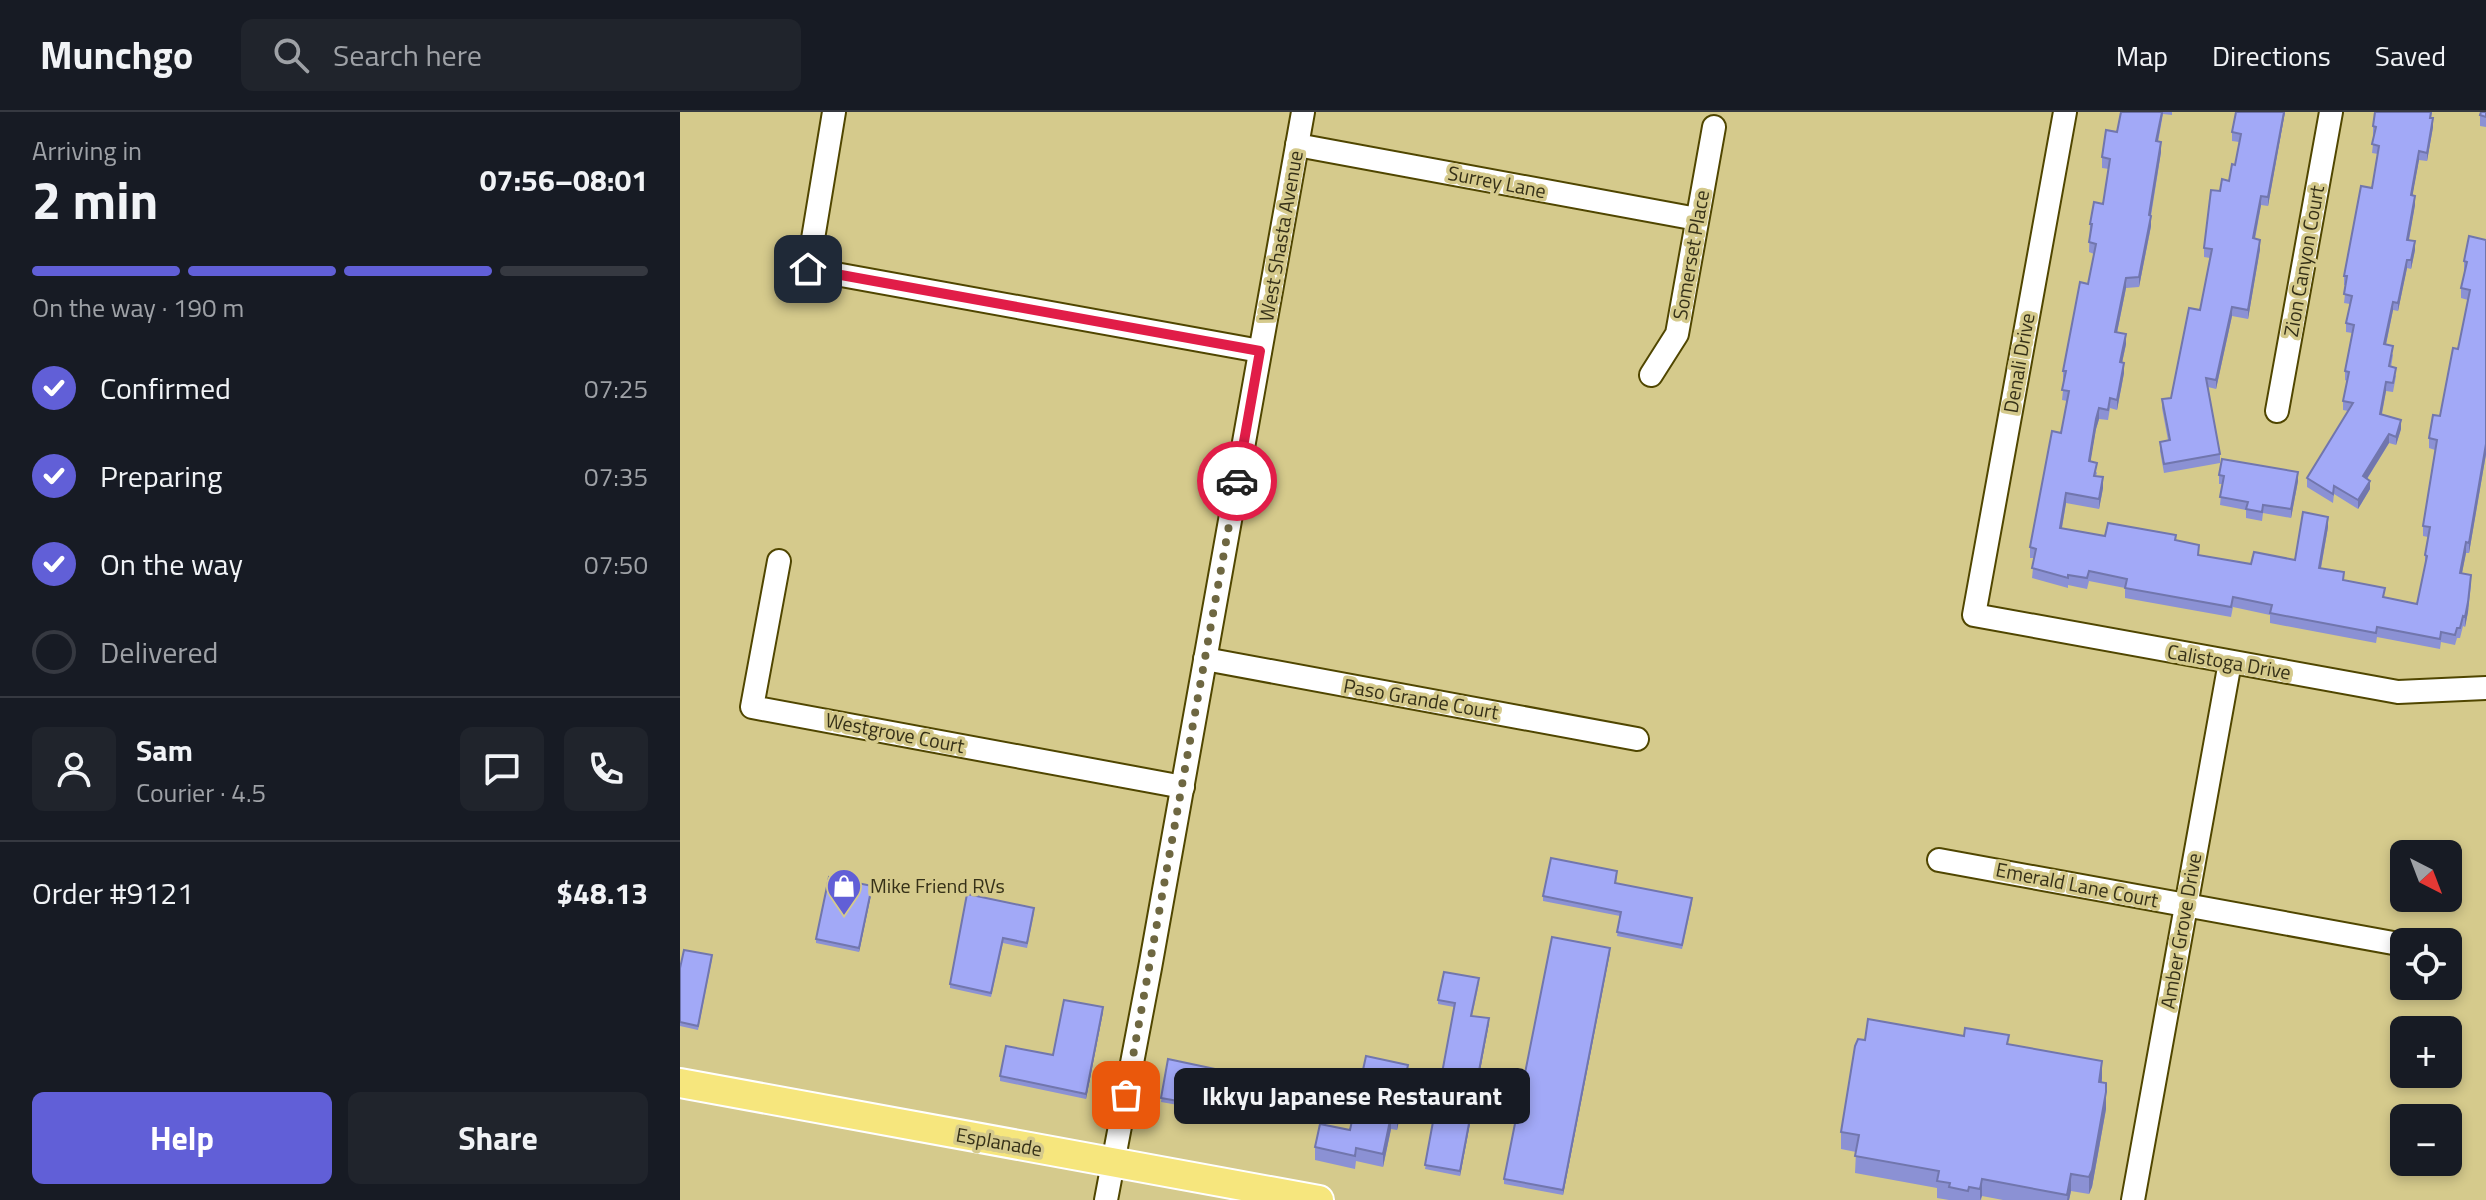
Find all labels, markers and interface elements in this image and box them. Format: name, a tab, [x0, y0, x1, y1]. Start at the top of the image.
search box	[241, 19, 801, 91]
text: Munchgo	[40, 26, 193, 84]
text: Search here	[333, 32, 482, 78]
icon: search	[269, 33, 313, 77]
text: Map	[2116, 34, 2168, 77]
text: Directions	[2212, 34, 2331, 77]
text: Saved	[2375, 34, 2446, 77]
text: Arriving in	[32, 131, 142, 170]
street label: West Shasta Avenue	[1250, 148, 1311, 324]
text: 07:56–08:01	[480, 157, 648, 203]
street label: Surrey Lane	[1445, 157, 1549, 206]
text: 2 min	[32, 160, 158, 239]
street label: Zion Canyon Court	[2275, 183, 2332, 339]
street label: Somerset Place	[1664, 188, 1717, 322]
pin	[774, 235, 842, 303]
icon: home	[786, 247, 830, 291]
text: On the way · 190 m	[32, 288, 244, 327]
street label: Denali Drive	[1994, 311, 2043, 415]
text: Confirmed	[100, 365, 231, 411]
icon: check	[32, 366, 76, 410]
text: 07:25	[584, 369, 648, 408]
courier	[1197, 441, 1277, 521]
text: Preparing	[100, 453, 222, 499]
icon: check	[32, 454, 76, 498]
text: 07:35	[584, 457, 648, 496]
icon: car	[1215, 459, 1259, 503]
text: On the way	[100, 541, 243, 587]
icon: check	[32, 542, 76, 586]
text: 07:50	[584, 545, 648, 584]
text: Delivered	[100, 629, 218, 675]
street label: Calistoga Drive	[2165, 635, 2293, 688]
street label: Paso Grande Court	[1341, 670, 1501, 727]
street label: Westgrove Court	[823, 704, 967, 761]
button: person	[32, 727, 116, 811]
text: Sam	[136, 727, 193, 773]
button: chat	[460, 727, 544, 811]
button: phone	[564, 727, 648, 811]
text: Courier · 4.5	[136, 773, 266, 812]
north arrow	[2390, 840, 2462, 912]
map controls	[2390, 840, 2462, 1176]
street label: Amber Grove Drive	[2152, 851, 2209, 1011]
street label: Emerald Lane Court	[1993, 854, 2161, 915]
shop icon: Mike Friend RVs	[825, 867, 863, 917]
text: Order #9121	[32, 870, 194, 916]
text: $48.13	[556, 870, 648, 916]
place label: Mike Friend RVs	[870, 870, 1005, 901]
button: locate	[2390, 928, 2462, 1000]
button: +	[2390, 1016, 2462, 1088]
pin	[1092, 1061, 1160, 1129]
callout: Ikkyu Japanese Restaurant	[1174, 1067, 1530, 1123]
icon: bag	[1104, 1073, 1148, 1117]
text: Ikkyu Japanese Restaurant	[1202, 1076, 1502, 1115]
button: Help	[32, 1092, 332, 1184]
button: Share	[348, 1092, 648, 1184]
button: −	[2390, 1104, 2462, 1176]
street label: Esplanade	[954, 1119, 1045, 1164]

